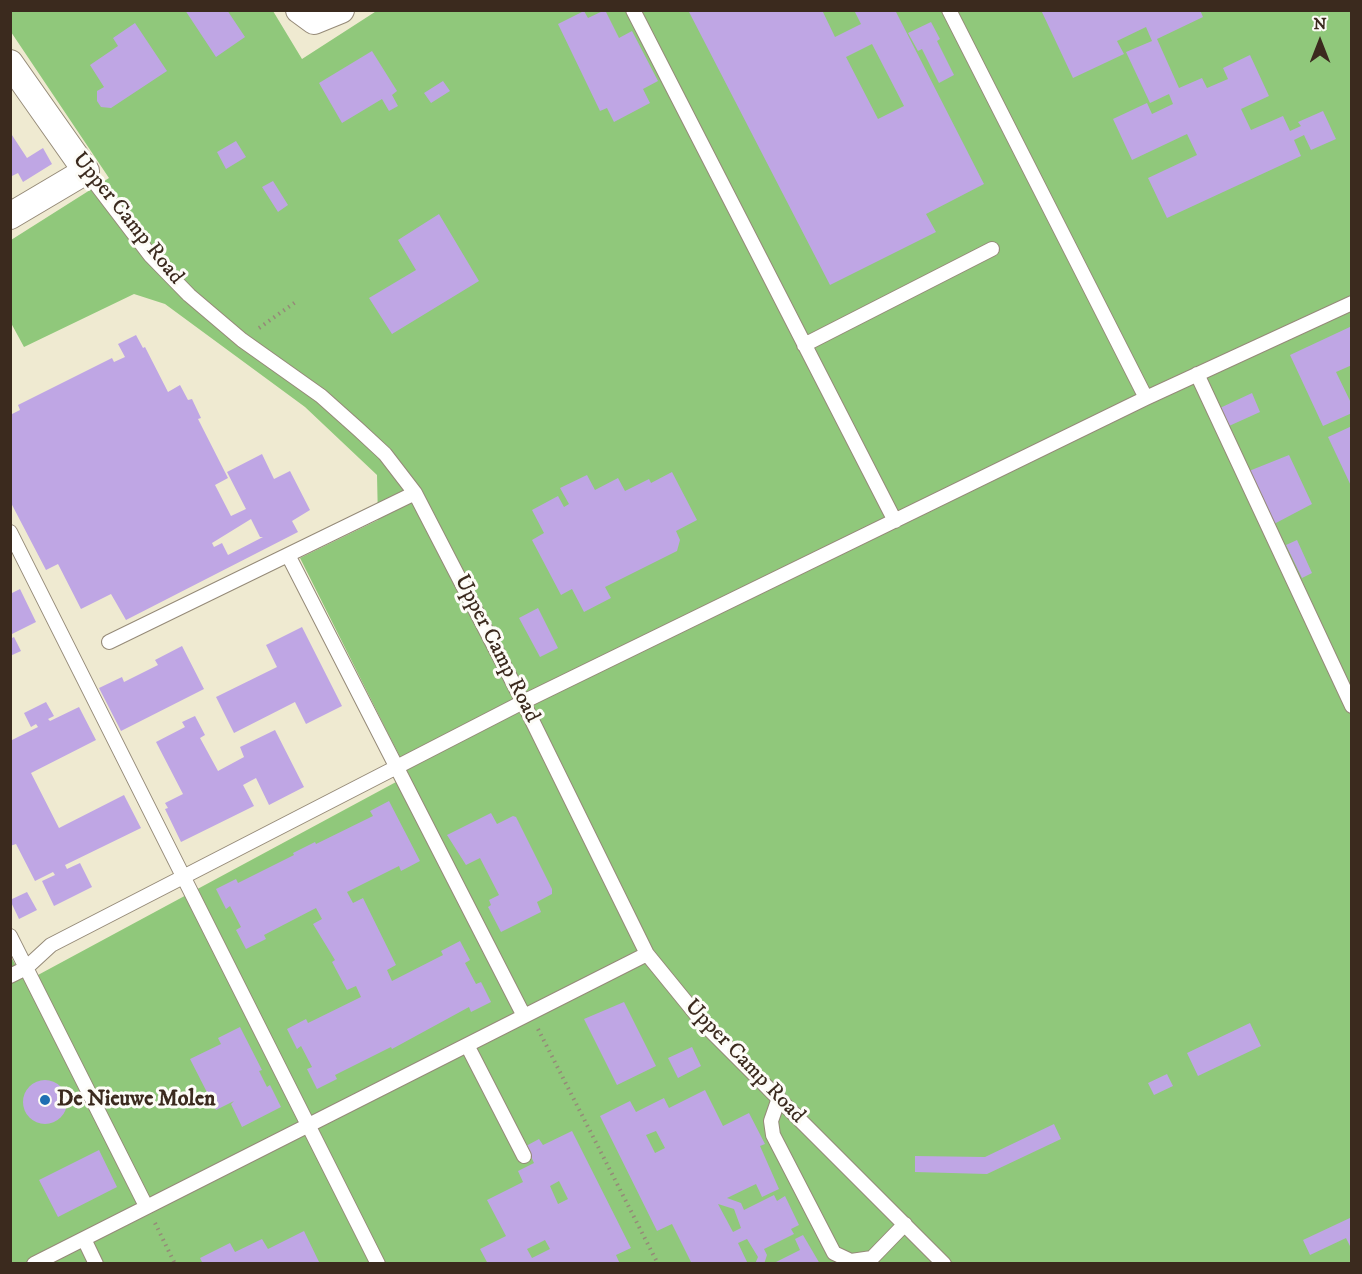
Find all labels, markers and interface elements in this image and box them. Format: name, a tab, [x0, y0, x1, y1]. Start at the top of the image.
north arrow	[1290, 12, 1350, 72]
text: N	[1313, 14, 1327, 34]
street label: Upper Camp Road	[66, 148, 188, 290]
street label: Upper Camp Road	[447, 571, 545, 727]
street label: Upper Camp Road	[678, 994, 810, 1130]
place label: De Nieuwe Molen	[57, 1087, 216, 1113]
marker: De Nieuwe Molen	[38, 1093, 52, 1107]

